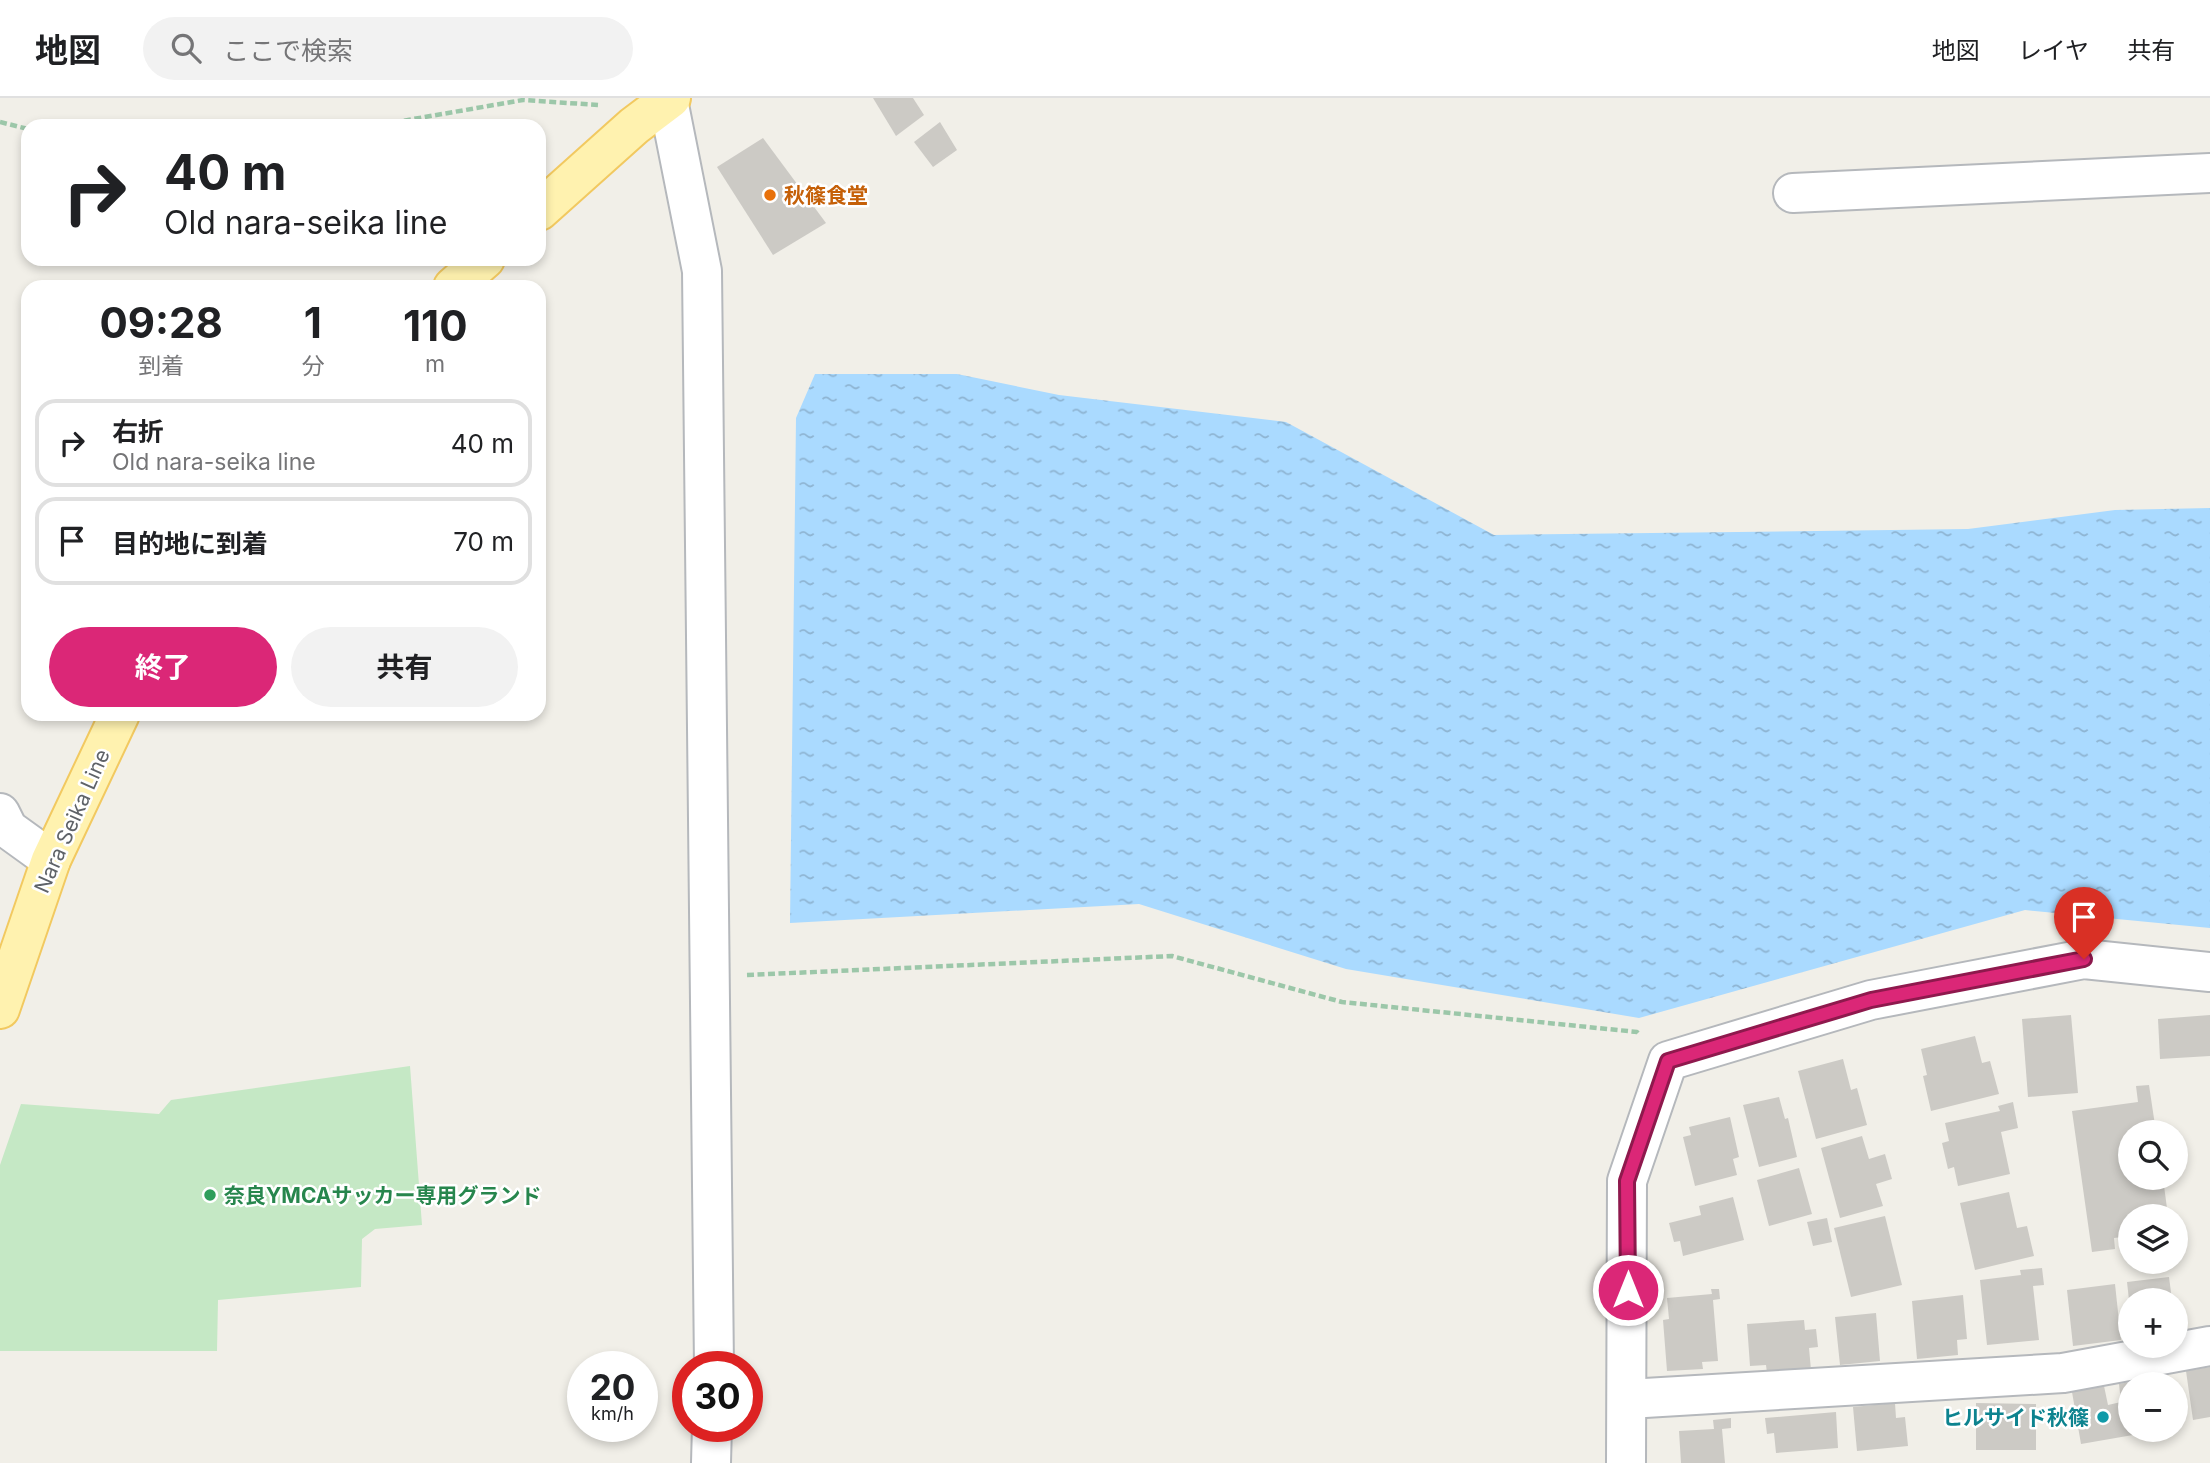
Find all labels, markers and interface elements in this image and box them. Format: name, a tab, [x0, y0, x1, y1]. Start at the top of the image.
search box	[143, 17, 633, 80]
icon: search	[167, 29, 205, 67]
text: 地図	[35, 30, 101, 70]
text: ここで検索	[223, 35, 353, 66]
text: 地図	[1932, 36, 1980, 65]
text: レイヤ	[2018, 36, 2089, 65]
text: 共有	[2127, 36, 2175, 65]
text: 40 m	[164, 143, 287, 202]
icon: right	[49, 147, 140, 238]
place label: 秋篠食堂	[784, 183, 868, 208]
marker: 秋篠食堂	[762, 187, 778, 203]
text: Old nara-seika line	[164, 203, 447, 242]
text: 09:28	[100, 297, 223, 348]
text: 1	[304, 297, 322, 348]
text: 110	[403, 300, 467, 351]
text: m	[425, 350, 445, 378]
text: 到着	[138, 352, 184, 380]
text: 分	[301, 352, 324, 380]
text: 右折	[112, 416, 164, 447]
icon: right	[53, 424, 91, 462]
text: 40 m	[451, 428, 514, 459]
text: Old nara-seika line	[112, 448, 316, 476]
icon: arrive	[53, 522, 91, 560]
text: 70 m	[453, 526, 514, 557]
text: 目的地に到着	[112, 528, 268, 559]
button: 終了	[49, 627, 277, 707]
button: 共有	[291, 627, 518, 707]
street label: Nara Seika Line	[29, 745, 115, 897]
pin	[2054, 887, 2114, 959]
icon: arrive	[2065, 898, 2103, 936]
map controls	[2118, 1120, 2188, 1442]
button: search	[2118, 1120, 2188, 1190]
place label: 奈良YMCAサッカー専用グランド	[224, 1183, 542, 1208]
marker: 奈良YMCAサッカー専用グランド	[202, 1187, 218, 1203]
button: layers	[2118, 1204, 2188, 1274]
position arrow	[1591, 1253, 1665, 1327]
button: +	[2118, 1288, 2188, 1358]
speed limit sign: 30	[672, 1351, 763, 1442]
text: 20	[590, 1366, 635, 1408]
button: −	[2118, 1372, 2188, 1442]
text: km/h	[591, 1403, 634, 1424]
place label: ヒルサイド秋篠	[1942, 1405, 2089, 1430]
marker: ヒルサイド秋篠	[2095, 1409, 2111, 1425]

